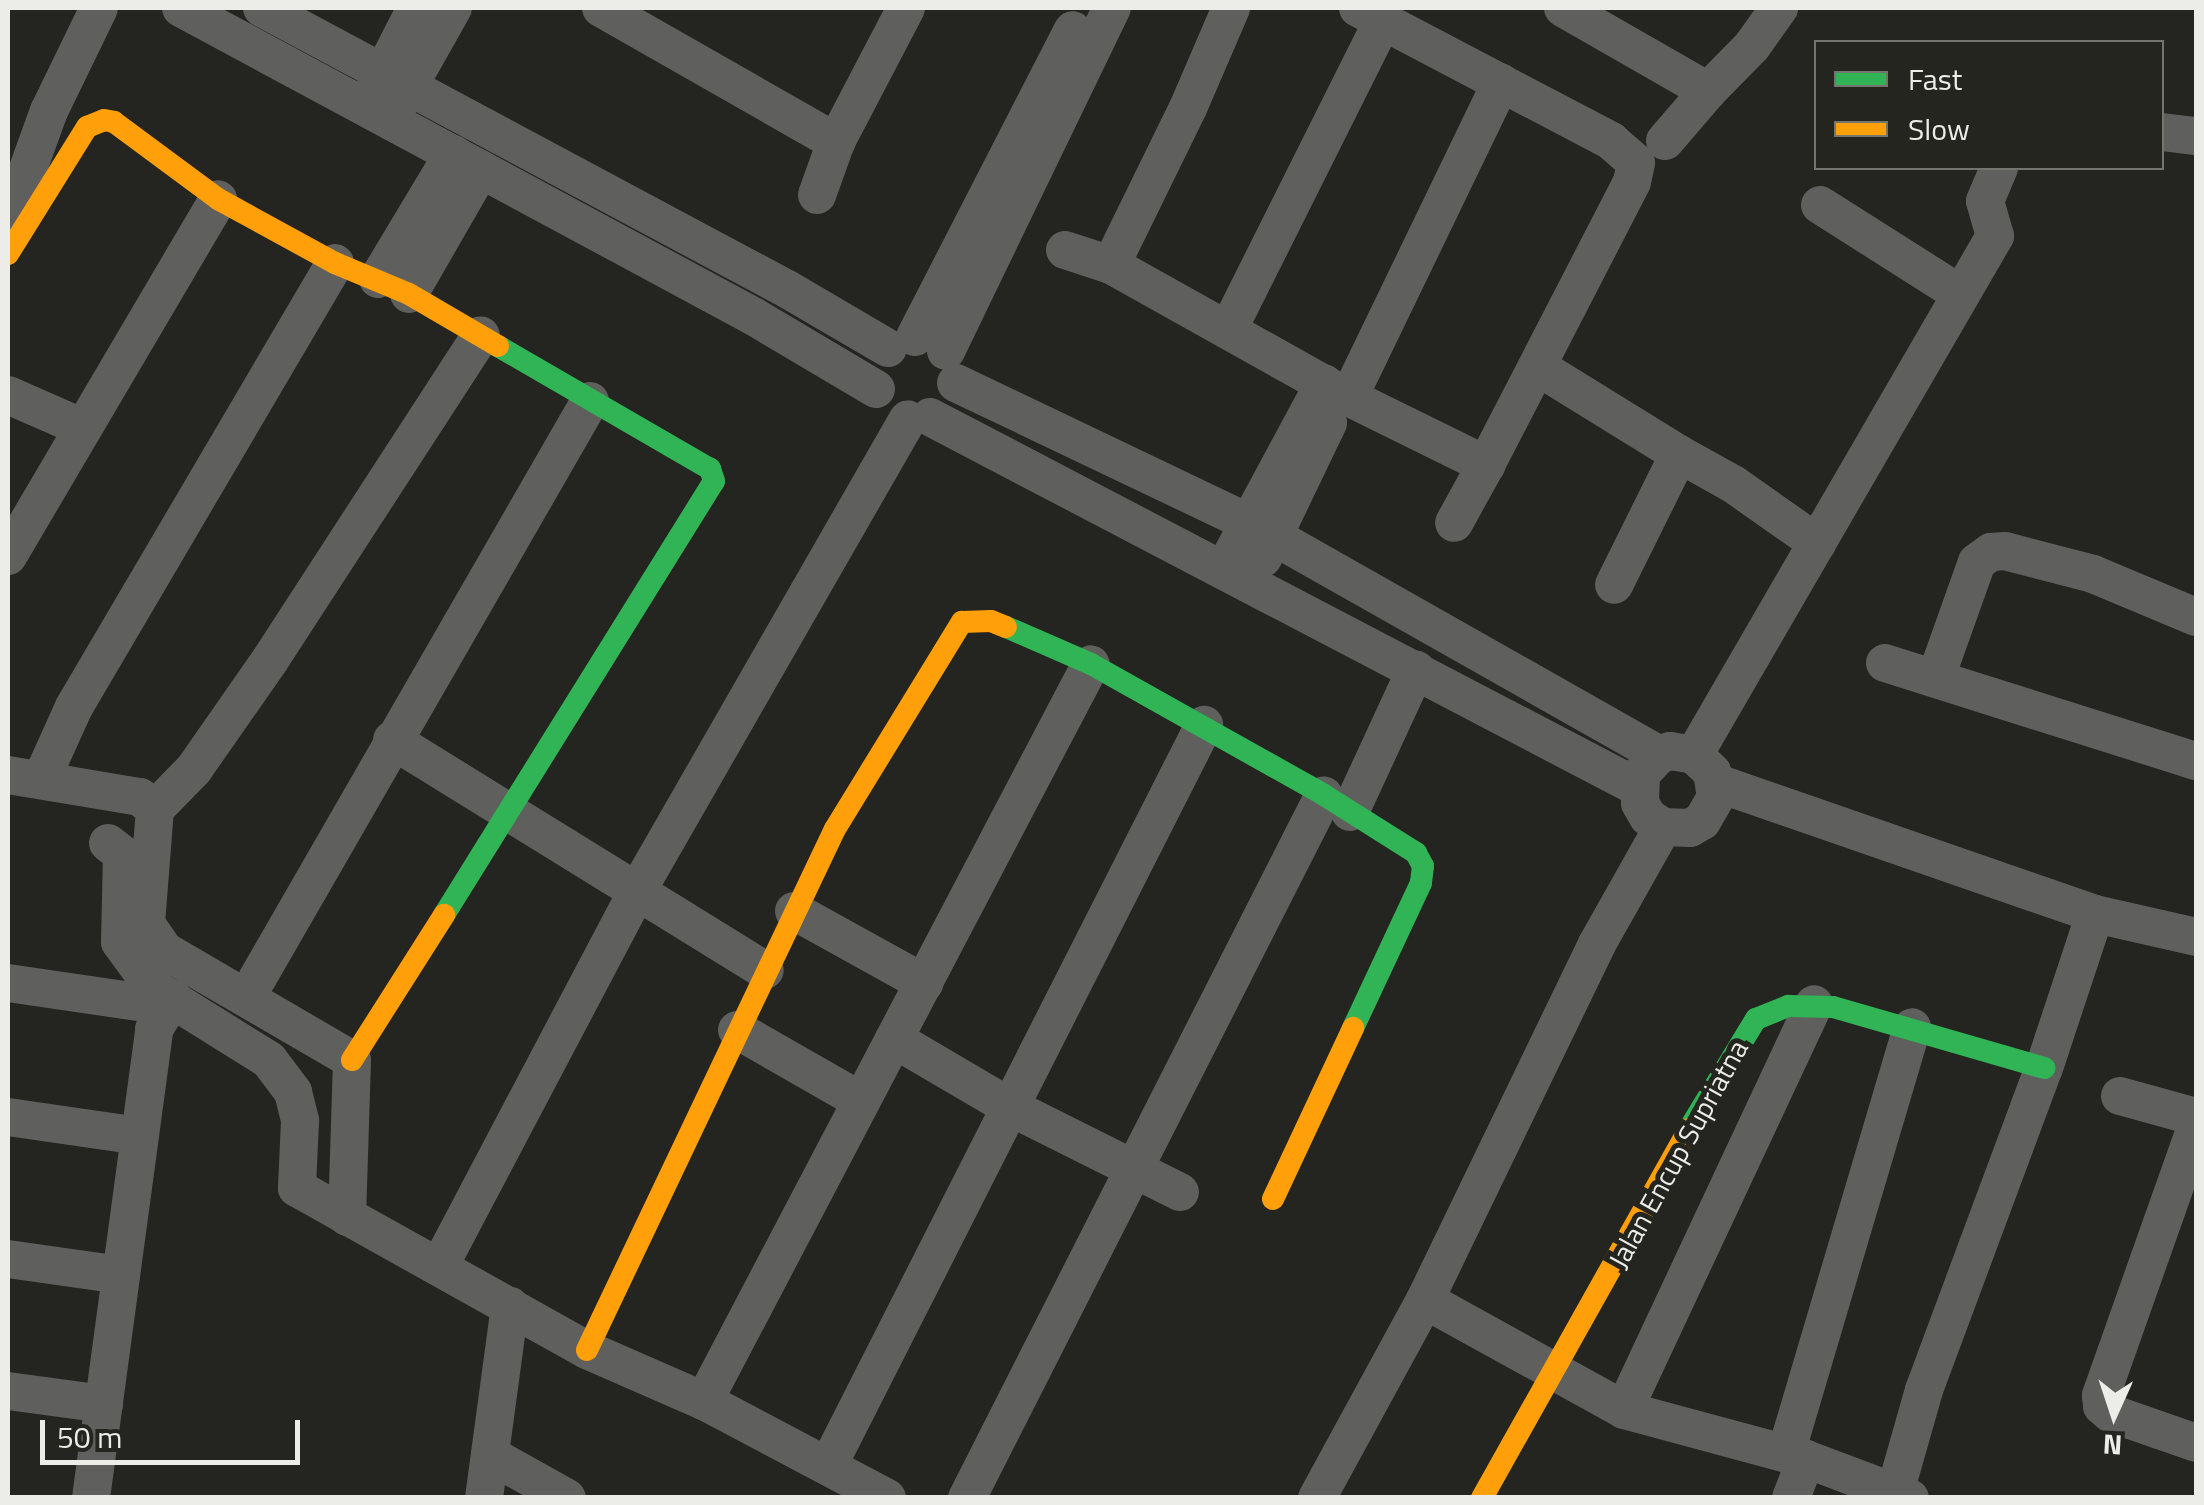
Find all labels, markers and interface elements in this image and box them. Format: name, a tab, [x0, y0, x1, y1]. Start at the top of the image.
legend	[1814, 40, 2164, 170]
text: Fast	[1908, 56, 1962, 102]
text: Slow	[1908, 106, 1970, 152]
street label: Jalan Encup Supriatna	[1601, 1034, 1755, 1274]
north arrow	[2064, 1365, 2164, 1465]
scale bar	[45, 1400, 305, 1462]
text: 50 m	[57, 1414, 122, 1460]
text: N	[2102, 1423, 2123, 1467]

